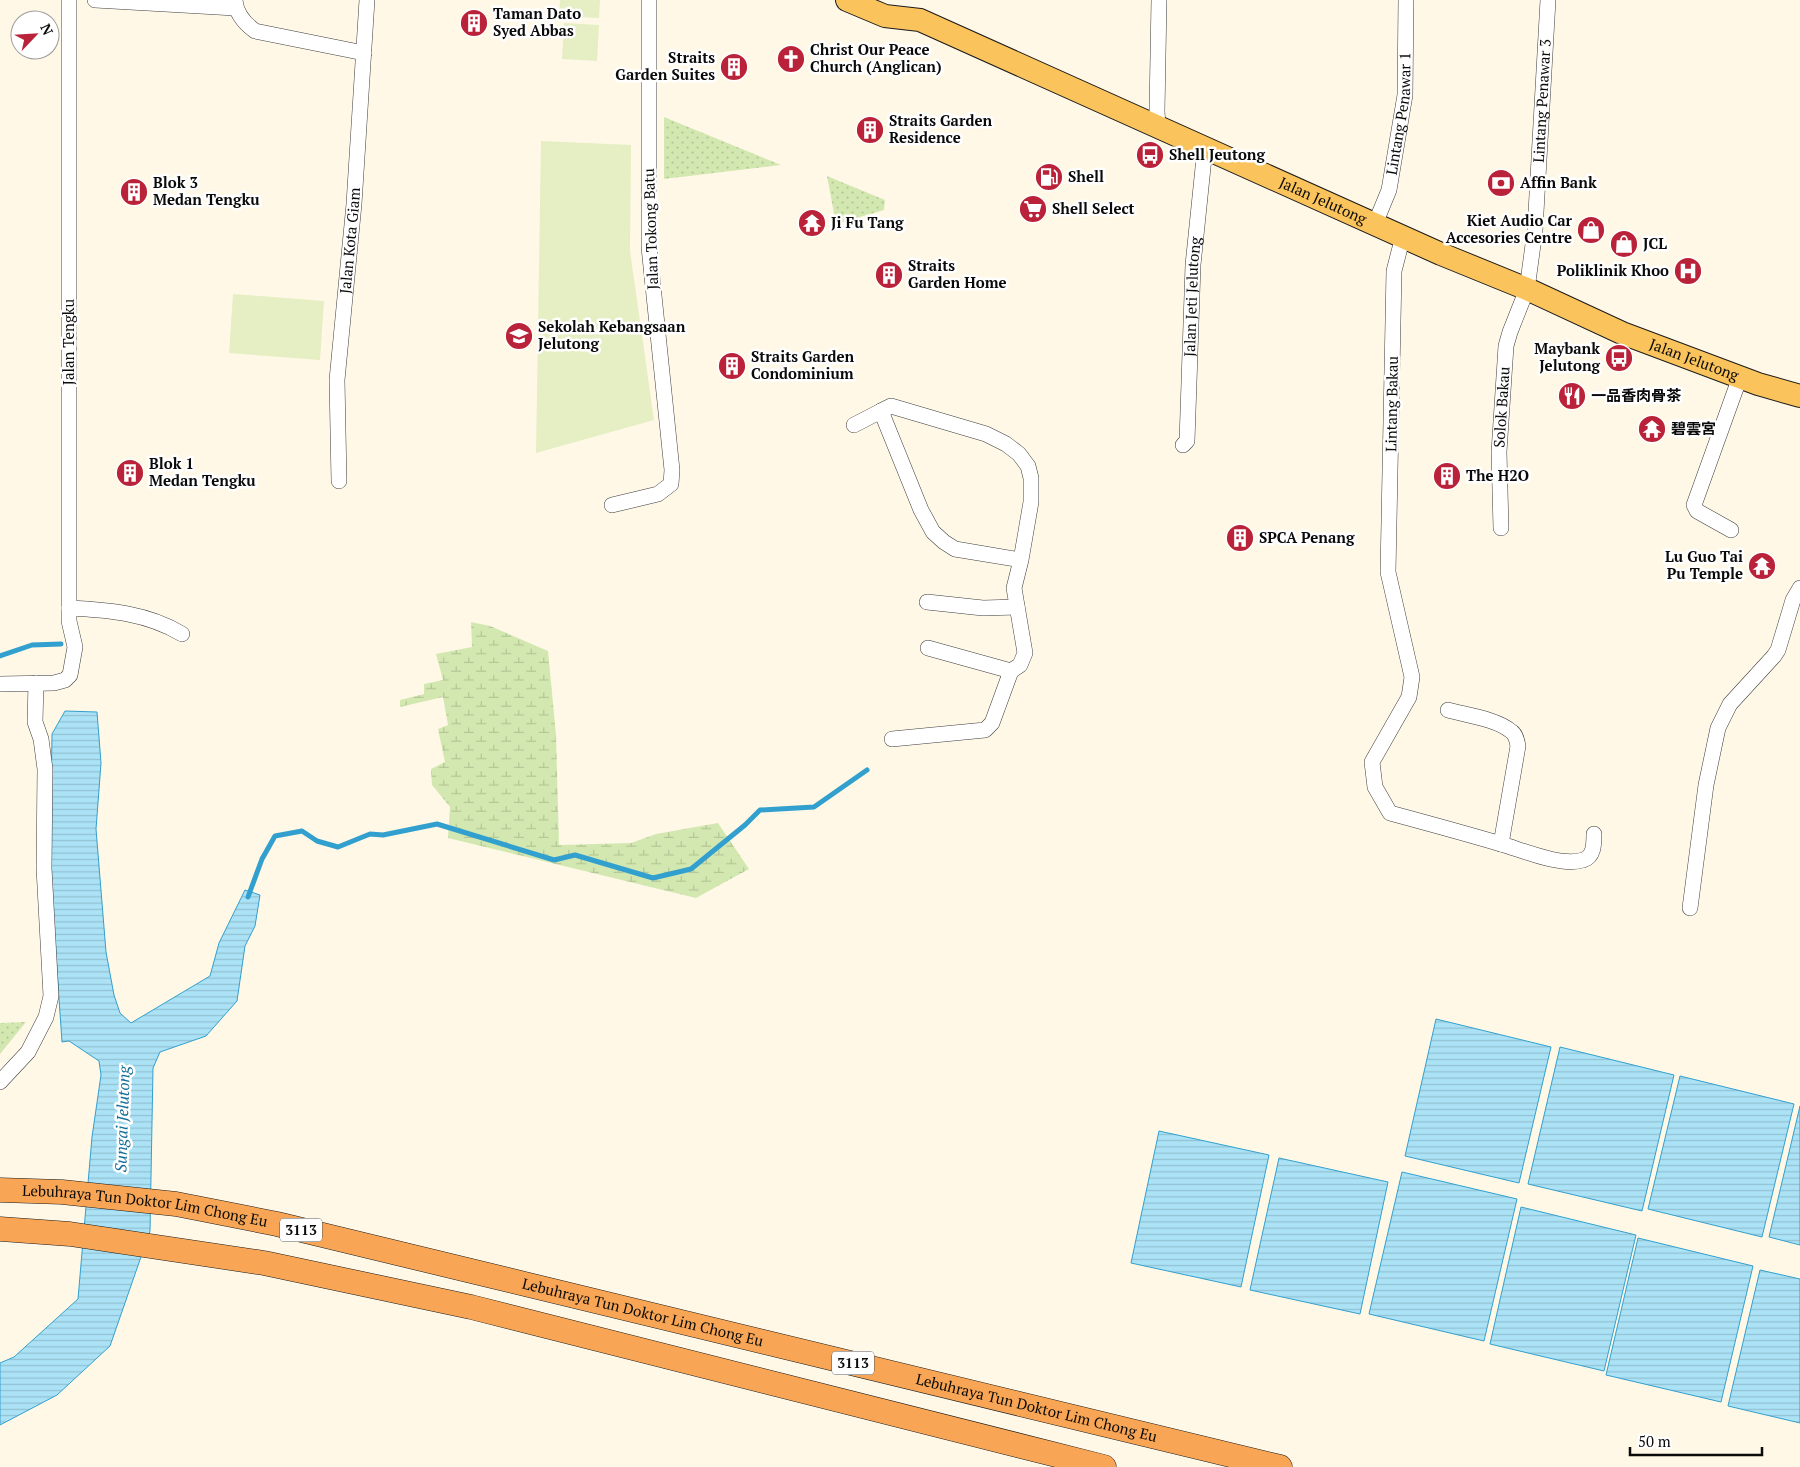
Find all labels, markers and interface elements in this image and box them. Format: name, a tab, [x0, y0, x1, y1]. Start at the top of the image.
place label: Taman Dato Syed Abbas	[493, 3, 581, 40]
building icon: Taman Dato Syed Abbas	[459, 8, 489, 38]
north arrow	[10, 10, 60, 60]
text: N	[36, 20, 58, 38]
street label: Lintang Penawar 3	[1528, 38, 1555, 163]
place label: Christ Our Peace Church (Anglican)	[810, 39, 942, 76]
church icon: Christ Our Peace Church (Anglican)	[776, 44, 806, 74]
place label: Straits Garden Suites	[615, 47, 715, 84]
building icon: Straits Garden Suites	[719, 52, 749, 82]
street label: Lintang Penawar 1	[1381, 52, 1414, 176]
place label: Straits Garden Residence	[889, 110, 992, 147]
building icon: Straits Garden Residence	[855, 115, 885, 145]
bus stop icon: Shell Jeutong	[1135, 140, 1165, 170]
place label: Shell Jeutong	[1169, 144, 1265, 164]
fuel station icon: Shell	[1034, 162, 1064, 192]
place label: Shell	[1068, 166, 1104, 186]
street label: Jalan Tokong Batu	[638, 168, 662, 290]
bank icon: Affin Bank	[1486, 168, 1516, 198]
place label: Blok 3 Medan Tengku	[153, 172, 260, 209]
street label: Jalan Jelutong	[1276, 172, 1371, 229]
place label: Affin Bank	[1520, 172, 1597, 192]
building icon: Blok 3 Medan Tengku	[119, 177, 149, 207]
street label: Jalan Kota Giam	[334, 187, 364, 295]
supermarket icon: Shell Select	[1018, 194, 1048, 224]
place label: Shell Select	[1052, 198, 1135, 218]
temple icon: Ji Fu Tang	[797, 208, 827, 238]
place label: Kiet Audio Car Accesories Centre	[1446, 210, 1573, 247]
place label: Ji Fu Tang	[831, 212, 904, 232]
shop icon: Kiet Audio Car Accesories Centre	[1576, 215, 1606, 245]
shop icon: JCL	[1609, 229, 1639, 259]
place label: JCL	[1643, 233, 1667, 253]
street label: Jalan Jeti Jelutong	[1179, 235, 1205, 357]
place label: Straits Garden Home	[908, 255, 1007, 292]
hospital icon: Poliklinik Khoo	[1673, 256, 1703, 286]
building icon: Straits Garden Home	[874, 260, 904, 290]
place label: Poliklinik Khoo	[1557, 260, 1669, 280]
street label: Jalan Tengku	[58, 298, 78, 385]
place label: Sekolah Kebangsaan Jelutong	[538, 316, 686, 353]
school or university icon: Sekolah Kebangsaan Jelutong	[504, 321, 534, 351]
street label: Jalan Jelutong	[1647, 333, 1743, 385]
place label: Maybank Jelutong	[1534, 338, 1601, 375]
bus stop icon: Maybank Jelutong	[1604, 343, 1634, 373]
place label: Straits Garden Condominium	[751, 346, 854, 383]
building icon: Straits Garden Condominium	[717, 351, 747, 381]
street label: Lintang Bakau	[1380, 355, 1402, 452]
street label: Solok Bakau	[1488, 365, 1514, 448]
restaurant icon: 一品香肉骨茶	[1557, 381, 1587, 411]
place label: 一品香肉骨茶	[1591, 385, 1682, 405]
temple icon: 碧雲宮	[1637, 414, 1667, 444]
place label: 碧雲宮	[1671, 418, 1716, 438]
place label: Blok 1 Medan Tengku	[149, 453, 256, 490]
building icon: Blok 1 Medan Tengku	[115, 458, 145, 488]
building icon: The H2O	[1432, 461, 1462, 491]
place label: The H2O	[1466, 465, 1529, 485]
building icon: SPCA Penang	[1225, 523, 1255, 553]
place label: SPCA Penang	[1259, 527, 1355, 547]
place label: Lu Guo Tai Pu Temple	[1665, 546, 1743, 583]
temple icon: Lu Guo Tai Pu Temple	[1747, 551, 1777, 581]
water label: Sungai Jelutong	[109, 1064, 135, 1173]
street label: Lebuhraya Tun Doktor Lim Chong Eu	[22, 1180, 270, 1231]
road number: 3113	[280, 1218, 322, 1242]
street label: Lebuhraya Tun Doktor Lim Chong Eu	[520, 1273, 766, 1351]
road number: 3113	[832, 1352, 874, 1375]
street label: Lebuhraya Tun Doktor Lim Chong Eu	[914, 1368, 1160, 1446]
scale bar	[1630, 1424, 1762, 1456]
text: 50 m	[1638, 1431, 1671, 1451]

